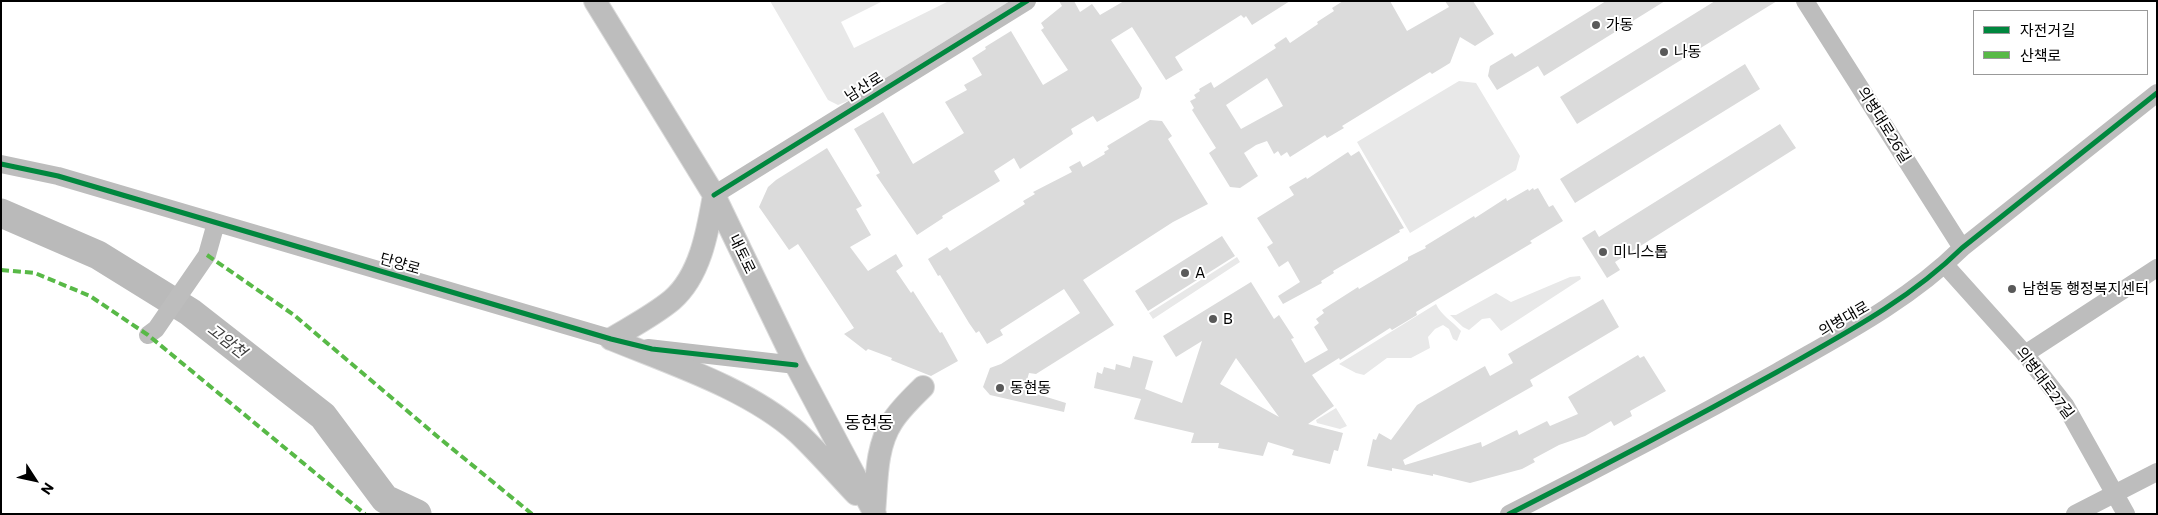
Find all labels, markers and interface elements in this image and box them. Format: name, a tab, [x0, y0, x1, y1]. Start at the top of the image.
legend	[1973, 10, 2148, 75]
place label: 가동	[1606, 16, 1634, 34]
marker: 가동	[1590, 19, 1602, 31]
text: 자전거길	[2020, 21, 2075, 39]
place label: 나동	[1674, 43, 1702, 61]
marker: 나동	[1658, 46, 1670, 58]
text: 산책로	[2020, 46, 2061, 64]
street label: 남산로	[842, 68, 886, 106]
street label: 의병대로26길	[1853, 84, 1915, 166]
street label: 내토로	[725, 231, 759, 277]
place label: 미니스톱	[1613, 243, 1668, 261]
marker: 미니스톱	[1597, 246, 1609, 258]
street label: 단양로	[378, 250, 422, 278]
place label: A	[1195, 264, 1205, 282]
marker: A	[1179, 267, 1191, 279]
place label: 남현동 행정복지센터	[2022, 280, 2149, 298]
marker: 남현동 행정복지센터	[2006, 283, 2018, 295]
street label: 의병대로	[1816, 297, 1872, 341]
place label: B	[1223, 310, 1233, 328]
marker: B	[1207, 313, 1219, 325]
water label: 고암천	[204, 320, 250, 362]
street label: 의병대로27길	[2012, 344, 2078, 422]
place label: 동현동	[1010, 379, 1051, 397]
marker: 동현동	[994, 382, 1006, 394]
district label: 동현동	[844, 412, 894, 434]
north arrow	[10, 455, 60, 505]
text: N	[38, 480, 58, 498]

